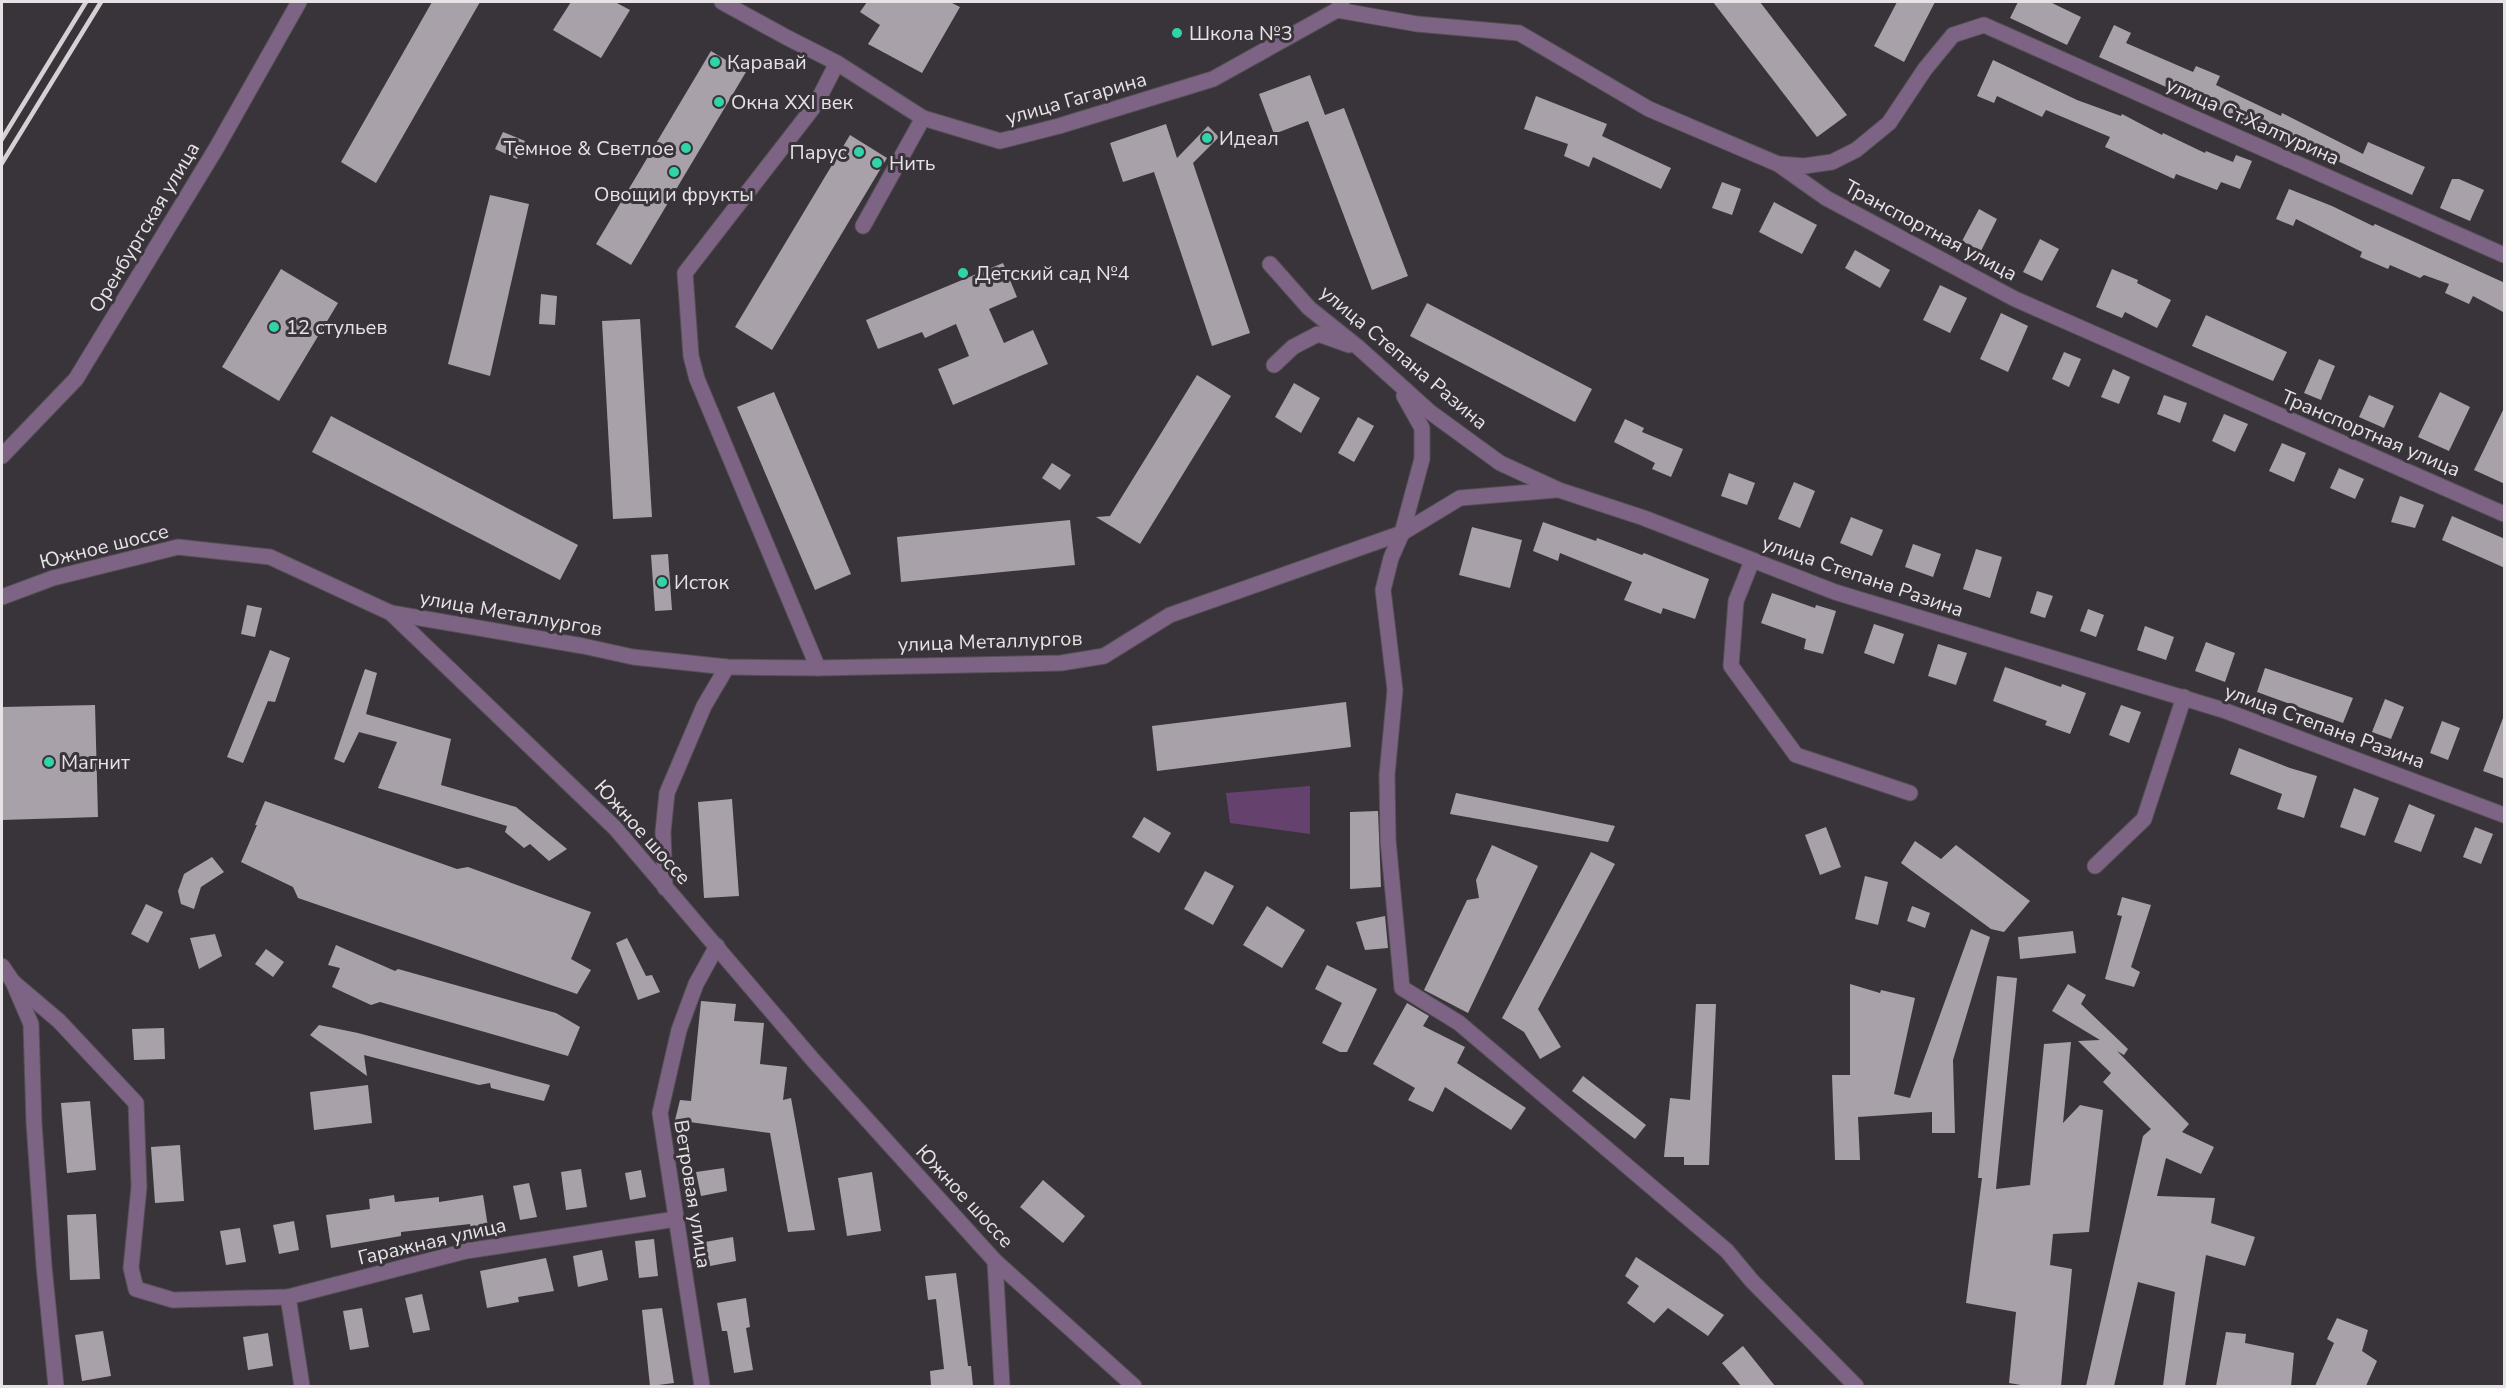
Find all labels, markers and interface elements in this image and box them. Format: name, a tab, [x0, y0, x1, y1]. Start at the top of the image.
place label: Школа №3	[1189, 20, 1293, 47]
marker: Школа №3	[1170, 26, 1184, 40]
place label: Каравай	[727, 49, 807, 76]
marker: Каравай	[708, 55, 722, 69]
street label: улица Гагарина	[1003, 65, 1150, 131]
street label: улица Ст.Халтурина	[2162, 71, 2344, 172]
place label: Окна XXI век	[731, 89, 854, 116]
marker: Окна XXI век	[712, 95, 726, 109]
place label: Идеал	[1219, 125, 1279, 152]
marker: Идеал	[1200, 131, 1214, 145]
place label: Темное & Светлое	[504, 135, 674, 162]
street label: Оренбургская улица	[83, 137, 206, 318]
place label: Парус	[790, 139, 847, 166]
marker: Темное & Светлое	[679, 141, 693, 155]
marker: Парус	[852, 145, 866, 159]
place label: Нить	[889, 150, 936, 177]
marker: Нить	[870, 156, 884, 170]
marker: Овощи и фрукты	[667, 165, 681, 179]
street label: Транспортная улица	[1840, 173, 2022, 288]
place label: Овощи и фрукты	[594, 181, 754, 208]
place label: Детский сад №4	[975, 260, 1130, 287]
marker: Детский сад №4	[956, 266, 970, 280]
street label: улица Степана Разина	[1314, 279, 1493, 436]
place label: 12 стульев	[286, 314, 387, 341]
marker: 12 стульев	[267, 320, 281, 334]
street label: Транспортная улица	[2277, 383, 2465, 483]
street label: Южное шоссе	[37, 517, 171, 576]
street label: улица Степана Разина	[1758, 529, 1967, 624]
place label: Исток	[674, 569, 729, 596]
marker: Исток	[655, 575, 669, 589]
street label: улица Металлургов	[418, 584, 604, 643]
street label: улица Металлургов	[897, 625, 1083, 658]
street label: улица Степана Разина	[2221, 678, 2429, 775]
place label: Магнит	[61, 749, 130, 776]
marker: Магнит	[42, 755, 56, 769]
street label: Южное шоссе	[588, 774, 697, 890]
street label: Ветровая улица	[667, 1118, 718, 1270]
street label: Южное шоссе	[910, 1139, 1020, 1254]
street label: Гаражная улица	[355, 1211, 509, 1272]

